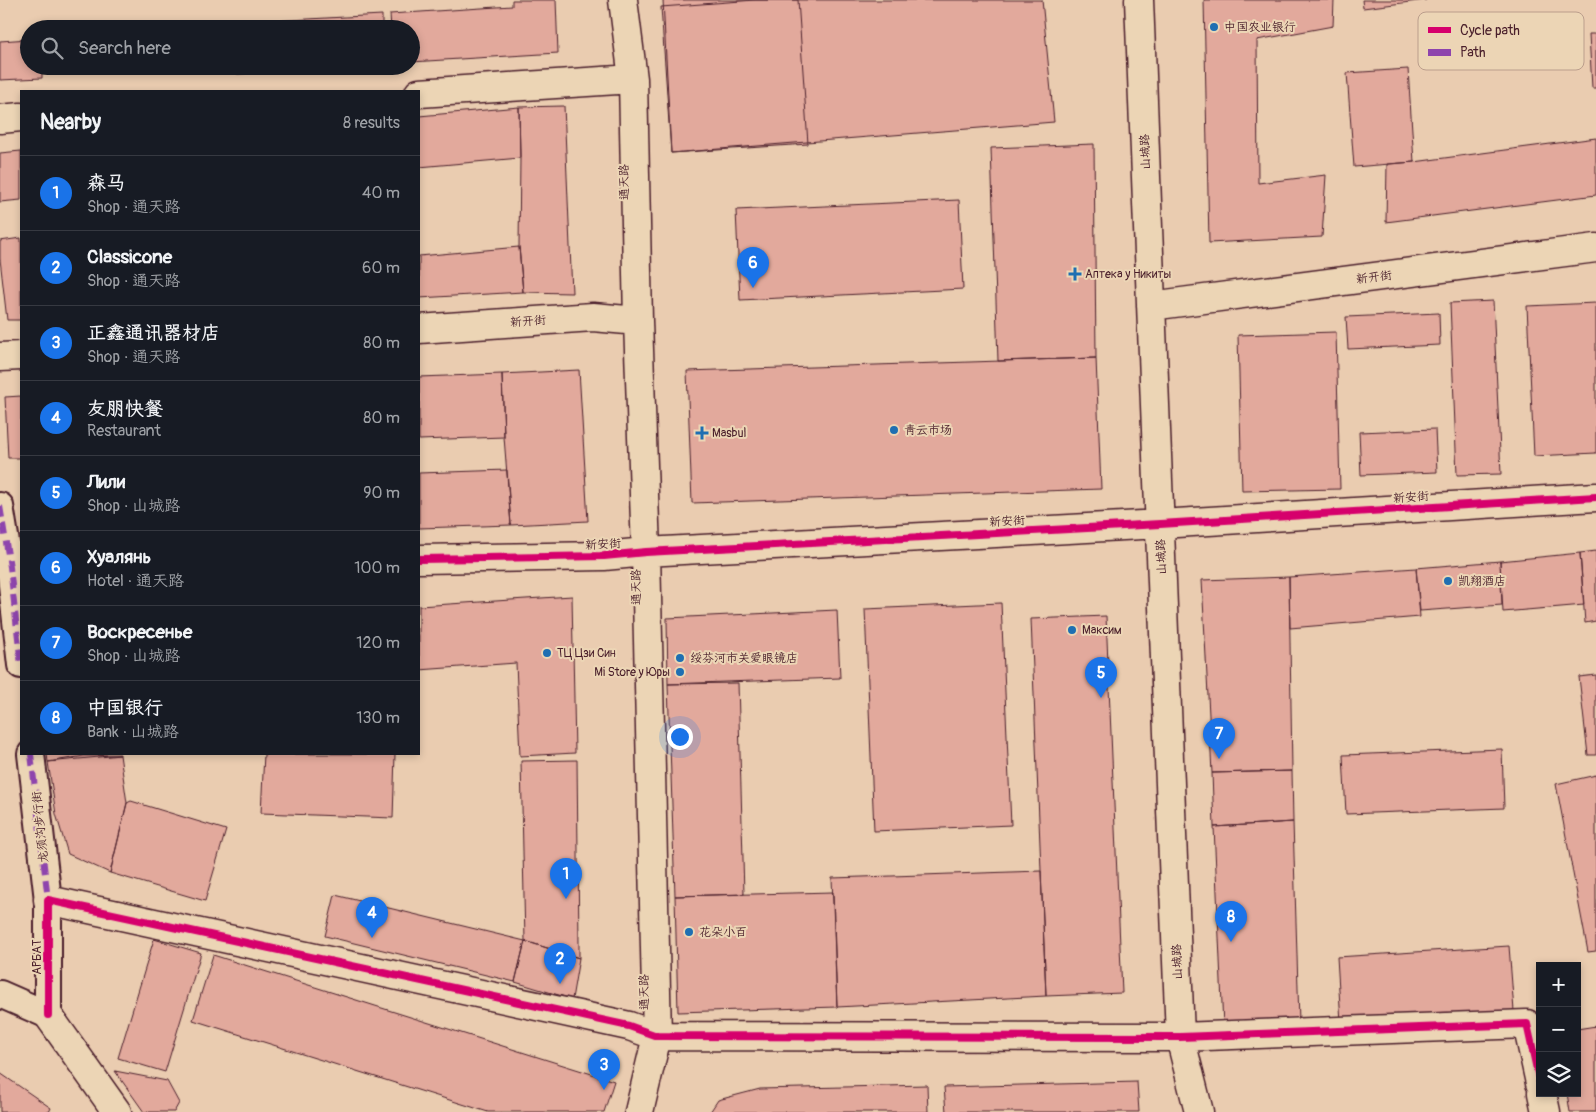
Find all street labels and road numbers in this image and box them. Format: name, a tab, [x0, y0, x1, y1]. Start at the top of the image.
street label: 山城路	[1137, 134, 1154, 170]
street label: 通天路	[617, 164, 632, 200]
street label: 新开街	[1355, 268, 1393, 287]
street label: 新开街	[510, 313, 547, 330]
street label: 新安街	[1393, 489, 1430, 506]
street label: 新安街	[989, 513, 1025, 530]
street label: 新安街	[585, 536, 621, 553]
street label: 山城路	[1153, 539, 1170, 575]
street label: 通天路	[629, 569, 644, 605]
street label: 龙须沟步行街	[29, 790, 52, 864]
street label: АРБАТ	[30, 939, 45, 975]
street label: 山城路	[1169, 944, 1186, 980]
street label: 通天路	[637, 974, 652, 1010]

